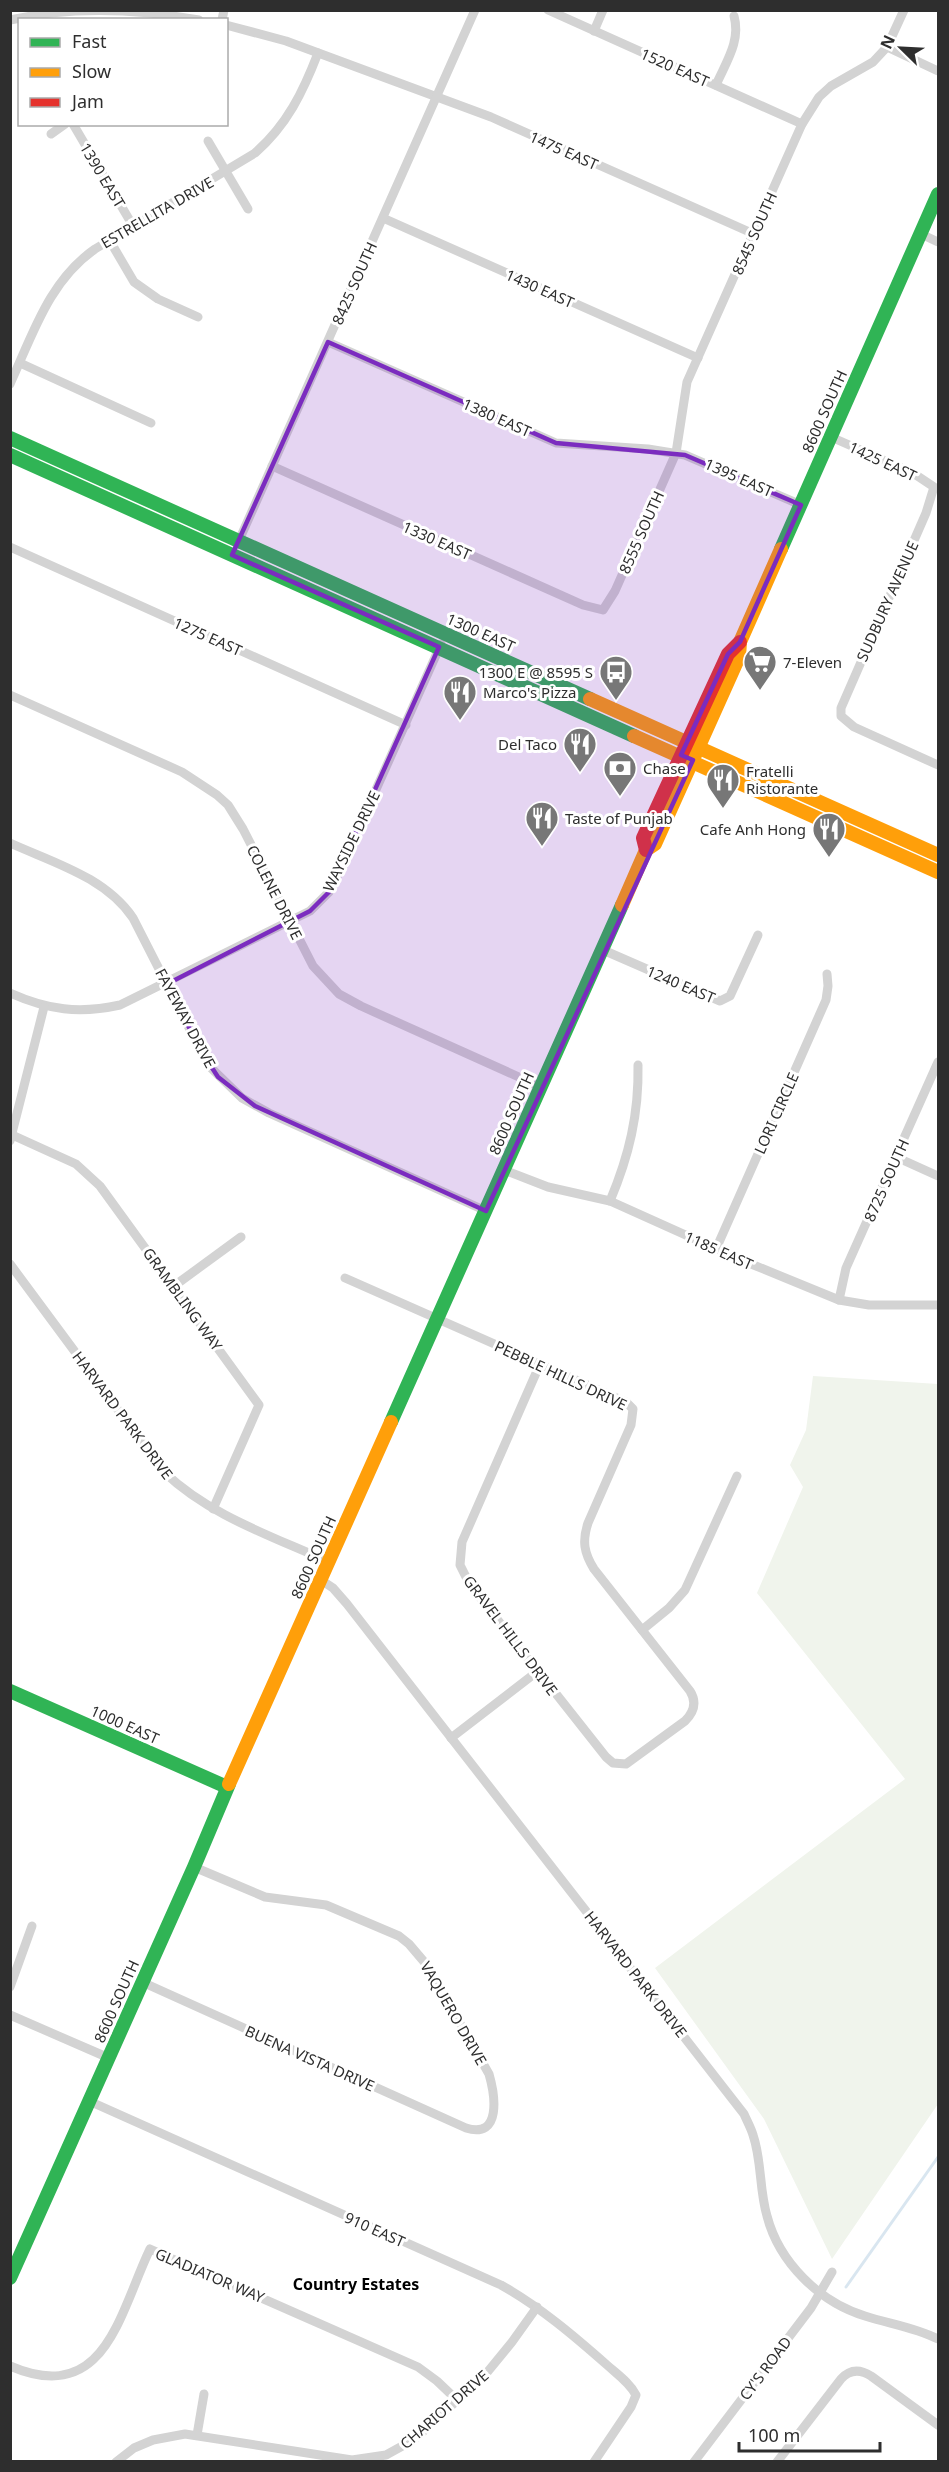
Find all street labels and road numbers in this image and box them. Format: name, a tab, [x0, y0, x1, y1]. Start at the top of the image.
street label: 1520 EAST	[638, 43, 713, 91]
street label: 1475 EAST	[527, 126, 602, 174]
street label: 1390 EAST	[76, 139, 131, 212]
street label: ESTRELLITA DRIVE	[97, 172, 217, 252]
street label: 8545 SOUTH	[727, 188, 781, 278]
street label: 8425 SOUTH	[327, 238, 381, 328]
street label: 1430 EAST	[503, 264, 578, 312]
street label: 8600 SOUTH	[797, 366, 851, 456]
street label: 1380 EAST	[460, 393, 535, 441]
street label: 1425 EAST	[846, 437, 921, 486]
street label: 1395 EAST	[702, 453, 777, 501]
street label: 8555 SOUTH	[614, 487, 668, 577]
street label: 1330 EAST	[400, 516, 475, 564]
street label: SUDBURY AVENUE	[852, 538, 922, 664]
street label: 1300 EAST	[444, 608, 519, 656]
street label: 1275 EAST	[171, 612, 246, 660]
street label: WAYSIDE DRIVE	[318, 787, 384, 895]
street label: COLENE DRIVE	[243, 841, 307, 943]
street label: 1240 EAST	[644, 961, 719, 1008]
street label: FAYEWAY DRIVE	[151, 965, 221, 1071]
street label: 8600 SOUTH	[484, 1068, 538, 1158]
street label: LORI CIRCLE	[749, 1069, 803, 1157]
street label: 8725 SOUTH	[859, 1135, 913, 1225]
street label: 1185 EAST	[682, 1226, 757, 1274]
street label: GRAMBLING WAY	[139, 1243, 228, 1355]
street label: PEBBLE HILLS DRIVE	[492, 1336, 630, 1414]
street label: HARVARD PARK DRIVE	[68, 1347, 178, 1483]
street label: 8600 SOUTH	[286, 1512, 340, 1602]
street label: GRAVEL HILLS DRIVE	[459, 1571, 563, 1699]
street label: 1000 EAST	[88, 1700, 163, 1748]
street label: HARVARD PARK DRIVE	[580, 1907, 692, 2041]
street label: 8600 SOUTH	[89, 1956, 143, 2046]
street label: VAQUERO DRIVE	[416, 1958, 492, 2068]
street label: BUENA VISTA DRIVE	[242, 2020, 378, 2096]
street label: 910 EAST	[342, 2207, 409, 2251]
street label: GLADIATOR WAY	[152, 2243, 268, 2307]
street label: CY'S ROAD	[735, 2332, 796, 2404]
street label: CHARIOT DRIVE	[396, 2365, 492, 2453]

